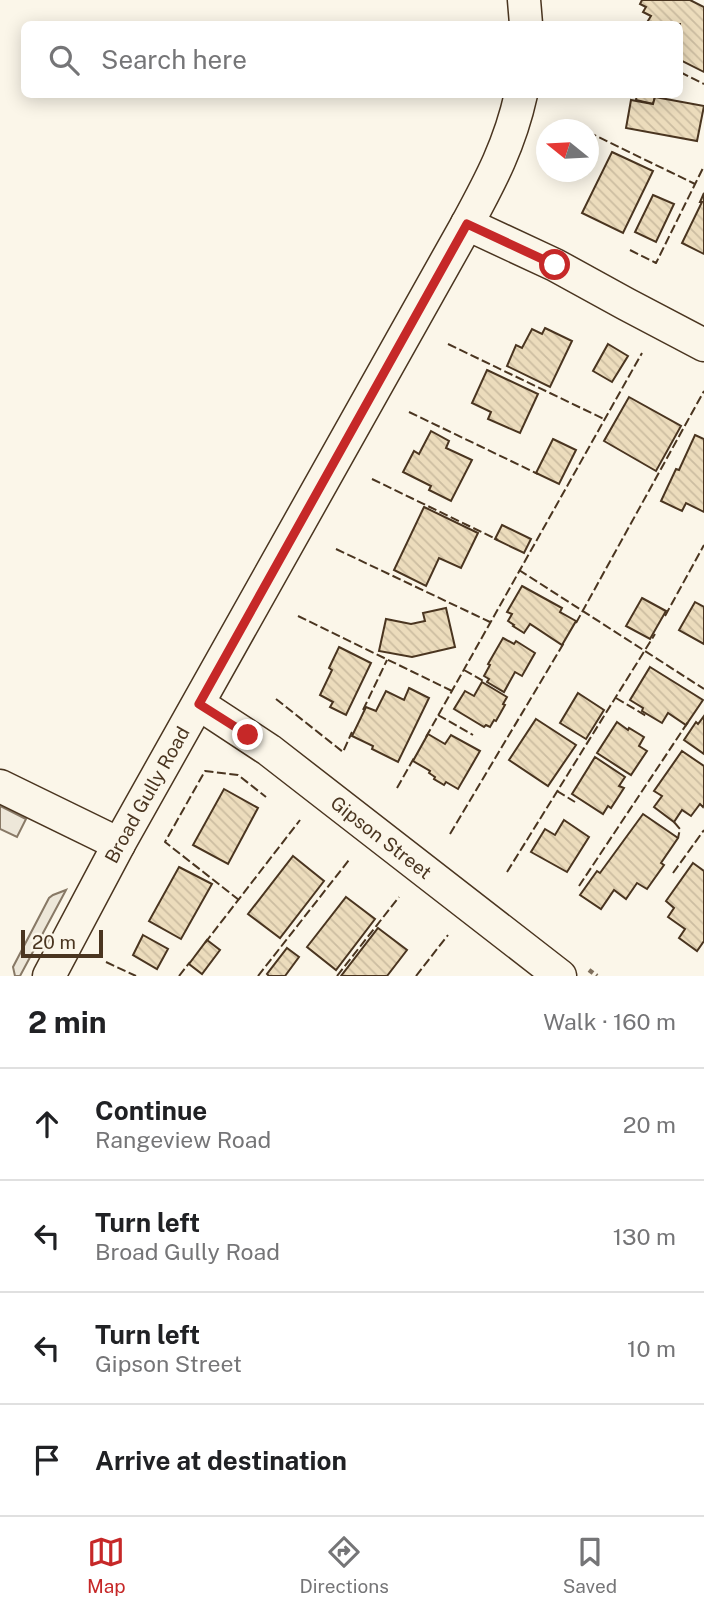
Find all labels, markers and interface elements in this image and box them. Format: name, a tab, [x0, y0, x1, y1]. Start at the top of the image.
search box	[21, 21, 683, 98]
icon: search	[45, 41, 83, 79]
text: Search here	[101, 44, 247, 75]
north arrow	[536, 119, 599, 182]
route start	[539, 249, 570, 280]
route end	[232, 719, 263, 750]
street label: Broad Gully Road	[100, 723, 194, 867]
street label: Gipson Street	[327, 791, 436, 883]
scale bar	[21, 927, 103, 959]
text: 20 m	[32, 931, 76, 953]
text: 2 min	[28, 1004, 107, 1040]
text: Walk · 160 m	[543, 1008, 676, 1035]
text: Continue	[95, 1095, 207, 1126]
icon: ahead	[28, 1105, 66, 1143]
text: 20 m	[623, 1111, 676, 1138]
text: Rangeview Road	[95, 1126, 271, 1153]
text: Turn left	[95, 1207, 200, 1238]
icon: left	[28, 1217, 66, 1255]
text: 130 m	[613, 1223, 676, 1250]
text: Broad Gully Road	[95, 1238, 280, 1265]
text: Turn left	[95, 1319, 200, 1350]
icon: left	[28, 1329, 66, 1367]
text: 10 m	[627, 1335, 676, 1362]
text: Gipson Street	[95, 1350, 242, 1377]
icon: arrive	[28, 1441, 66, 1479]
text: Arrive at destination	[95, 1445, 347, 1476]
tab: Map	[87, 1533, 126, 1597]
tab: Directions	[300, 1533, 389, 1597]
tab: Saved	[563, 1533, 617, 1597]

